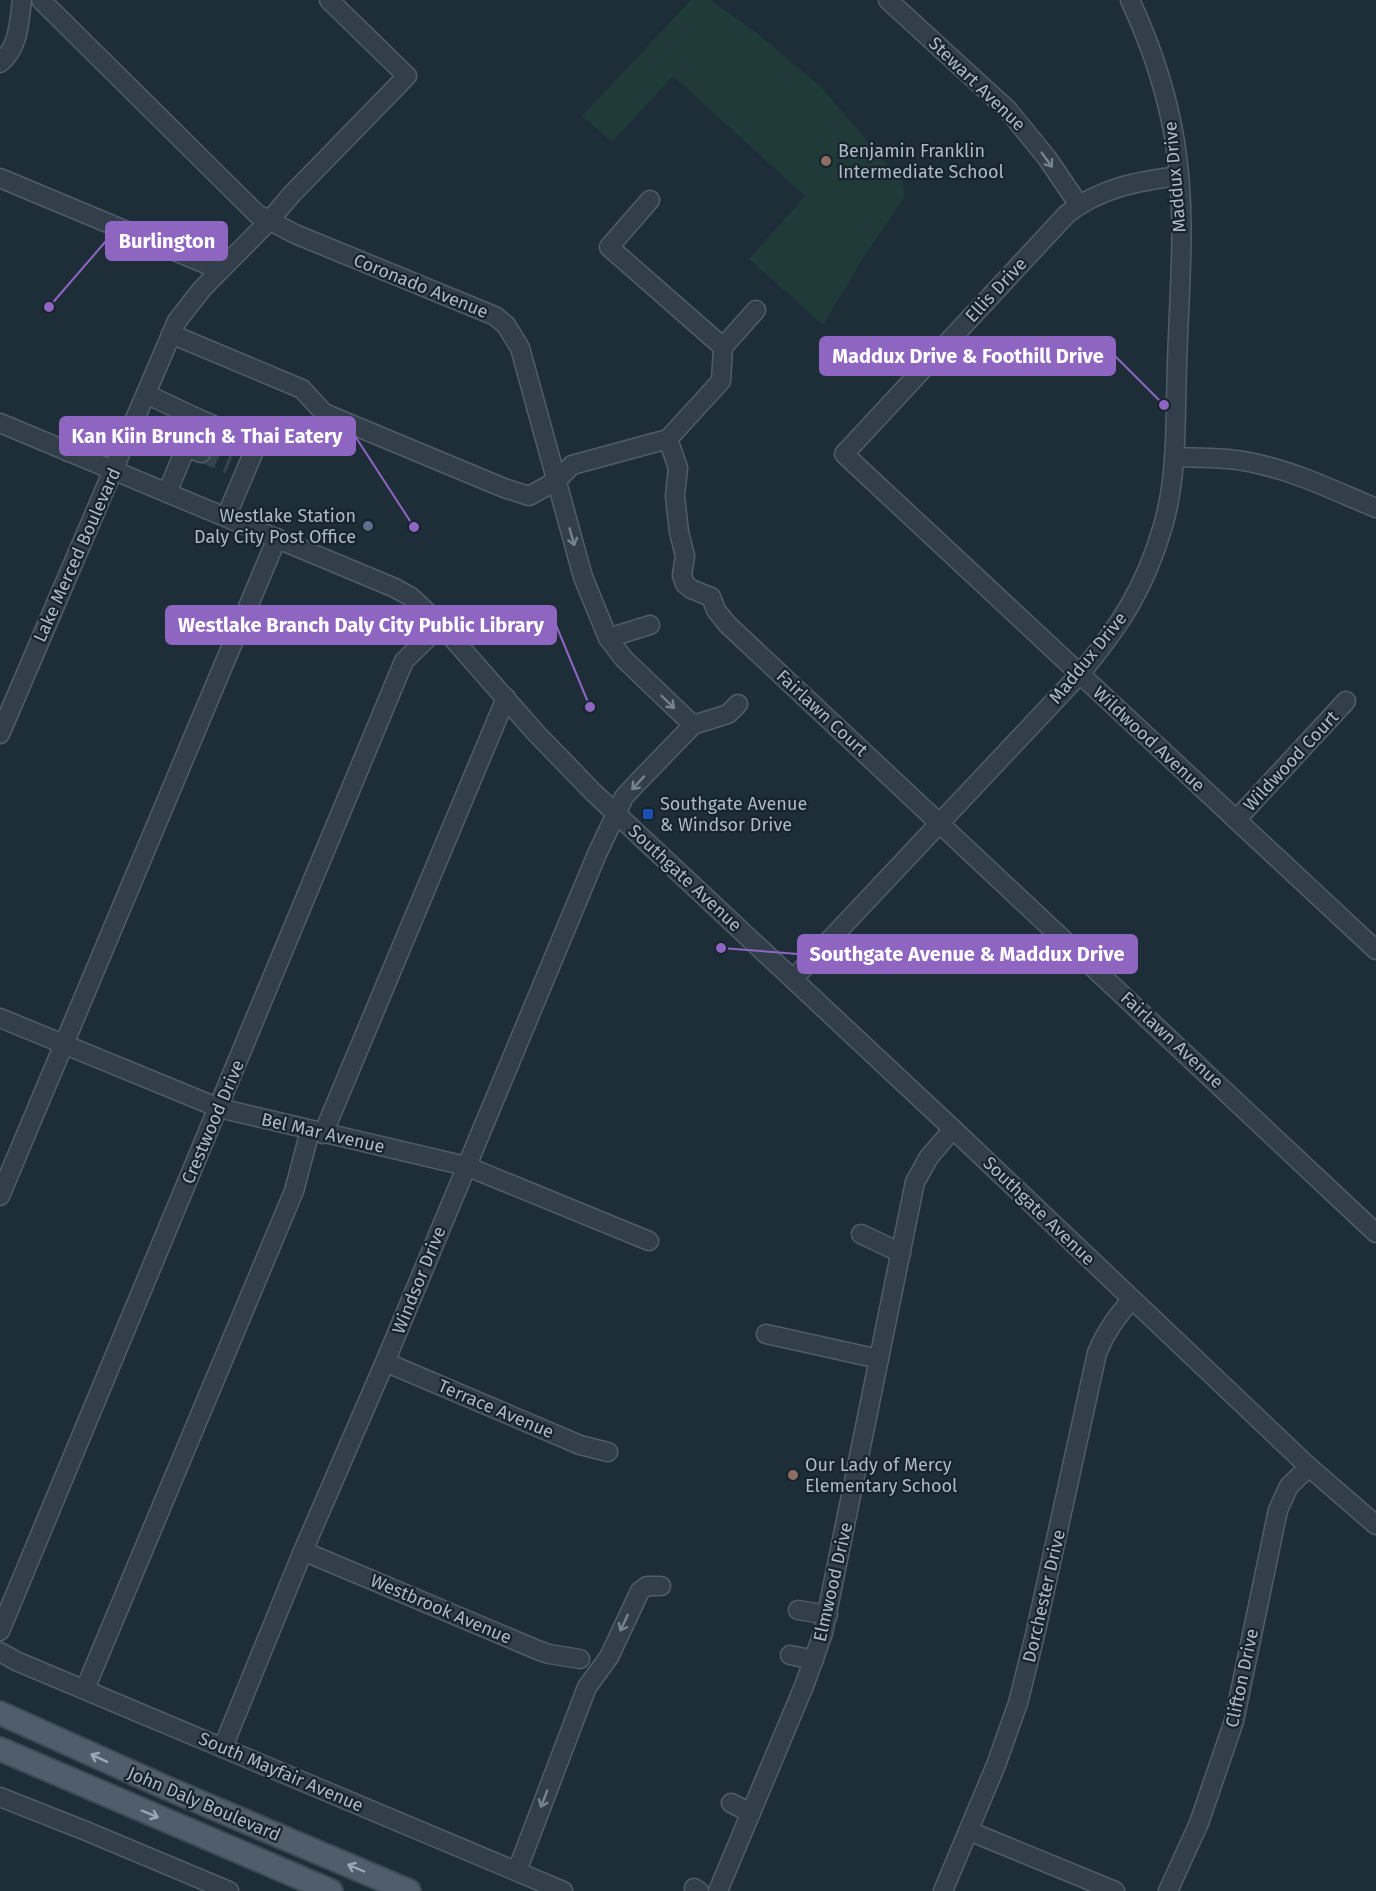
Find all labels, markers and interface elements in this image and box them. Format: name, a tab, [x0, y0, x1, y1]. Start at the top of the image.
street label: Stewart Avenue	[924, 32, 1030, 136]
street label: Maddux Drive	[1159, 120, 1191, 234]
place label: Benjamin Franklin Intermediate School	[838, 140, 1004, 183]
one-way arrow	[1041, 151, 1054, 167]
marker: Benjamin Franklin Intermediate School	[819, 154, 833, 168]
callout: Burlington	[106, 222, 227, 260]
text: Burlington	[119, 229, 215, 253]
street label: Coronado Avenue	[350, 249, 492, 323]
street label: Ellis Drive	[960, 253, 1032, 327]
callout: Maddux Drive & Foothill Drive	[820, 337, 1115, 375]
text: Maddux Drive & Foothill Drive	[832, 344, 1104, 368]
callout: Kan Kiin Brunch & Thai Eatery	[60, 417, 355, 455]
text: Kan Kiin Brunch & Thai Eatery	[72, 424, 343, 448]
street label: Lake Merced Boulevard	[29, 464, 125, 646]
place label: Westlake Station Daly City Post Office	[194, 505, 356, 548]
marker: Westlake Station Daly City Post Office	[361, 519, 375, 533]
one-way arrow	[567, 527, 578, 546]
callout: Westlake Branch Daly City Public Library	[166, 606, 556, 644]
street label: Maddux Drive	[1044, 608, 1132, 708]
text: Westlake Branch Daly City Public Library	[178, 613, 545, 637]
street label: Fairlawn Court	[772, 665, 873, 761]
street label: Wildwood Avenue	[1088, 681, 1210, 797]
one-way arrow	[661, 695, 676, 709]
street label: Wildwood Court	[1239, 706, 1344, 816]
one-way arrow	[630, 775, 645, 790]
place label: Southgate Avenue & Windsor Drive	[660, 793, 807, 836]
marker: Southgate Avenue & Windsor Drive	[641, 807, 655, 821]
street label: Southgate Avenue	[624, 820, 746, 936]
callout: Southgate Avenue & Maddux Drive	[798, 935, 1137, 973]
text: Southgate Avenue & Maddux Drive	[809, 942, 1125, 966]
street label: Fairlawn Avenue	[1116, 987, 1228, 1093]
street label: Crestwood Drive	[177, 1057, 249, 1187]
street label: Bel Mar Avenue	[259, 1108, 387, 1158]
street label: Southgate Avenue	[978, 1152, 1100, 1270]
street label: Windsor Drive	[387, 1223, 451, 1337]
street label: Terrace Avenue	[435, 1375, 557, 1443]
place label: Our Lady of Mercy Elementary School	[805, 1454, 957, 1497]
marker: Our Lady of Mercy Elementary School	[786, 1468, 800, 1482]
street label: Elmwood Drive	[809, 1520, 857, 1644]
street label: Dorchester Drive	[1018, 1527, 1070, 1665]
street label: Westbrook Avenue	[367, 1569, 515, 1649]
one-way arrow	[618, 1613, 630, 1631]
street label: Clifton Drive	[1221, 1627, 1263, 1729]
street label: South Mayfair Avenue	[195, 1727, 367, 1817]
one-way arrow	[91, 1752, 109, 1764]
street label: John Daly Boulevard	[124, 1762, 284, 1846]
one-way arrow	[538, 1790, 549, 1808]
one-way arrow	[141, 1809, 159, 1820]
one-way arrow	[347, 1862, 365, 1873]

